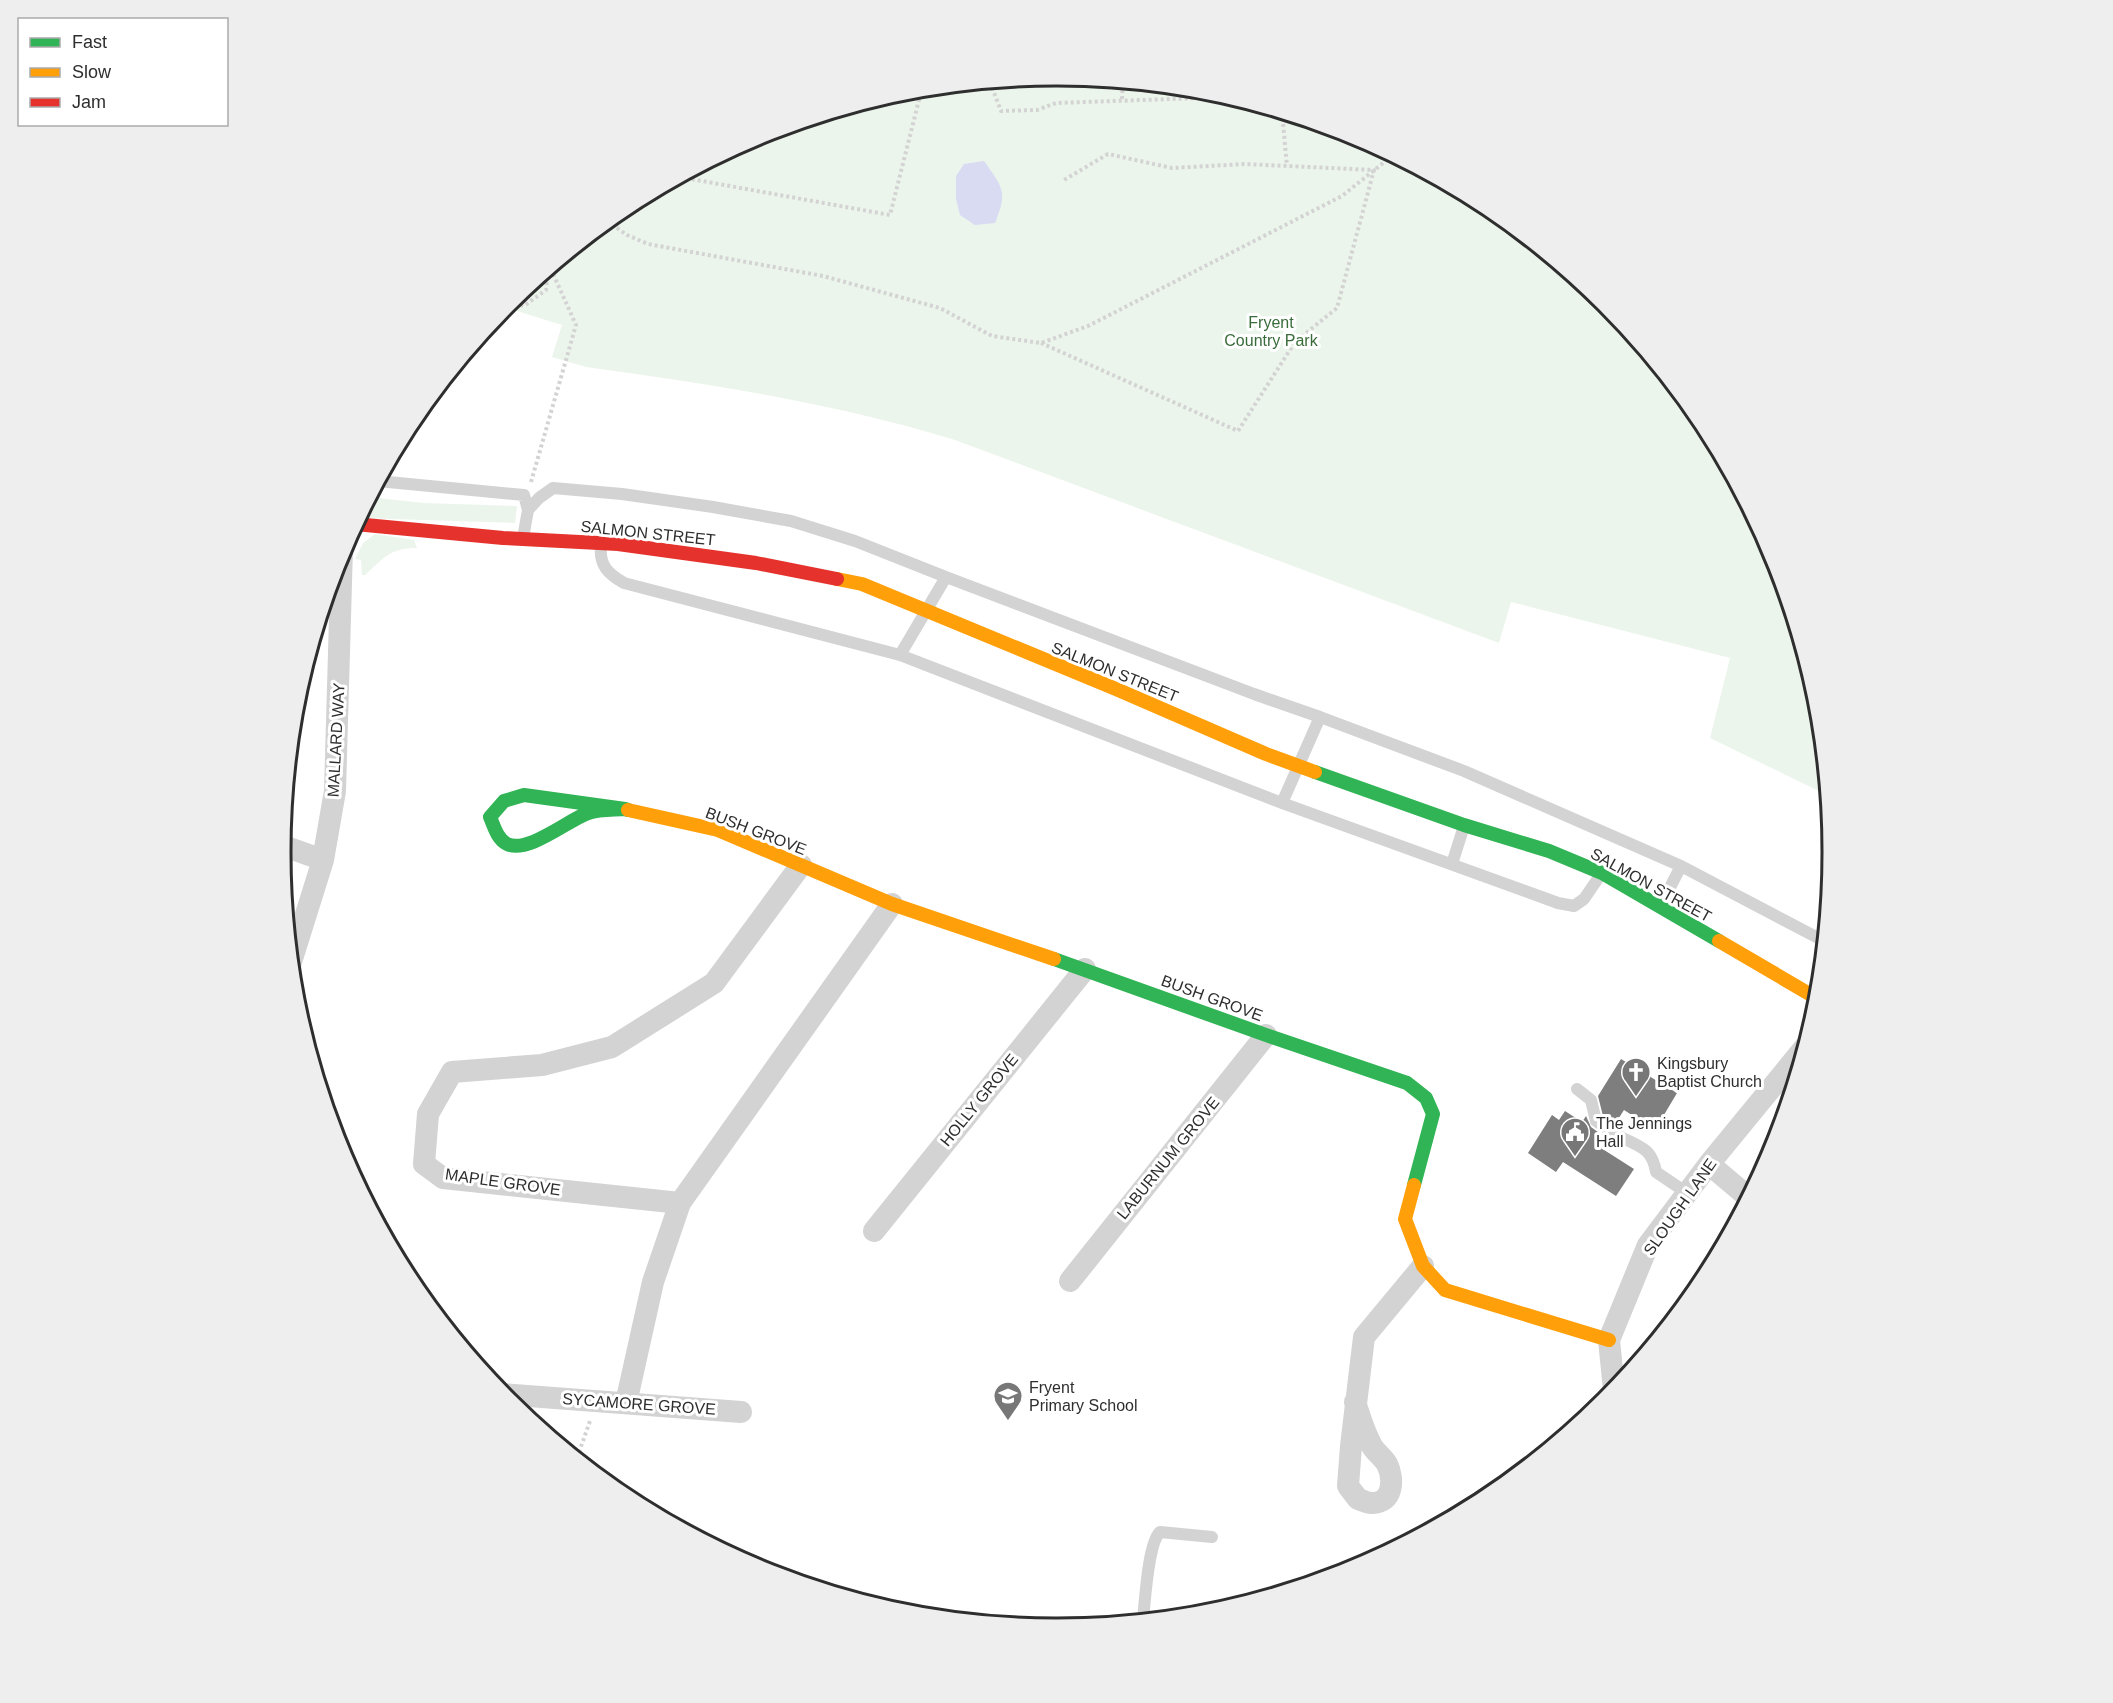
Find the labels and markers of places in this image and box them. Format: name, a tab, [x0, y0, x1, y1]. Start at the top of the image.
place label: Kingsbury Baptist Church	[1657, 1055, 1762, 1090]
church icon: Kingsbury Baptist Church	[1620, 1056, 1652, 1098]
place label: The Jennings Hall	[1596, 1115, 1692, 1150]
public building icon: The Jennings Hall	[1559, 1116, 1591, 1158]
place label: Fryent Primary School	[1029, 1379, 1137, 1414]
school or university icon: Fryent Primary School	[992, 1380, 1024, 1422]

